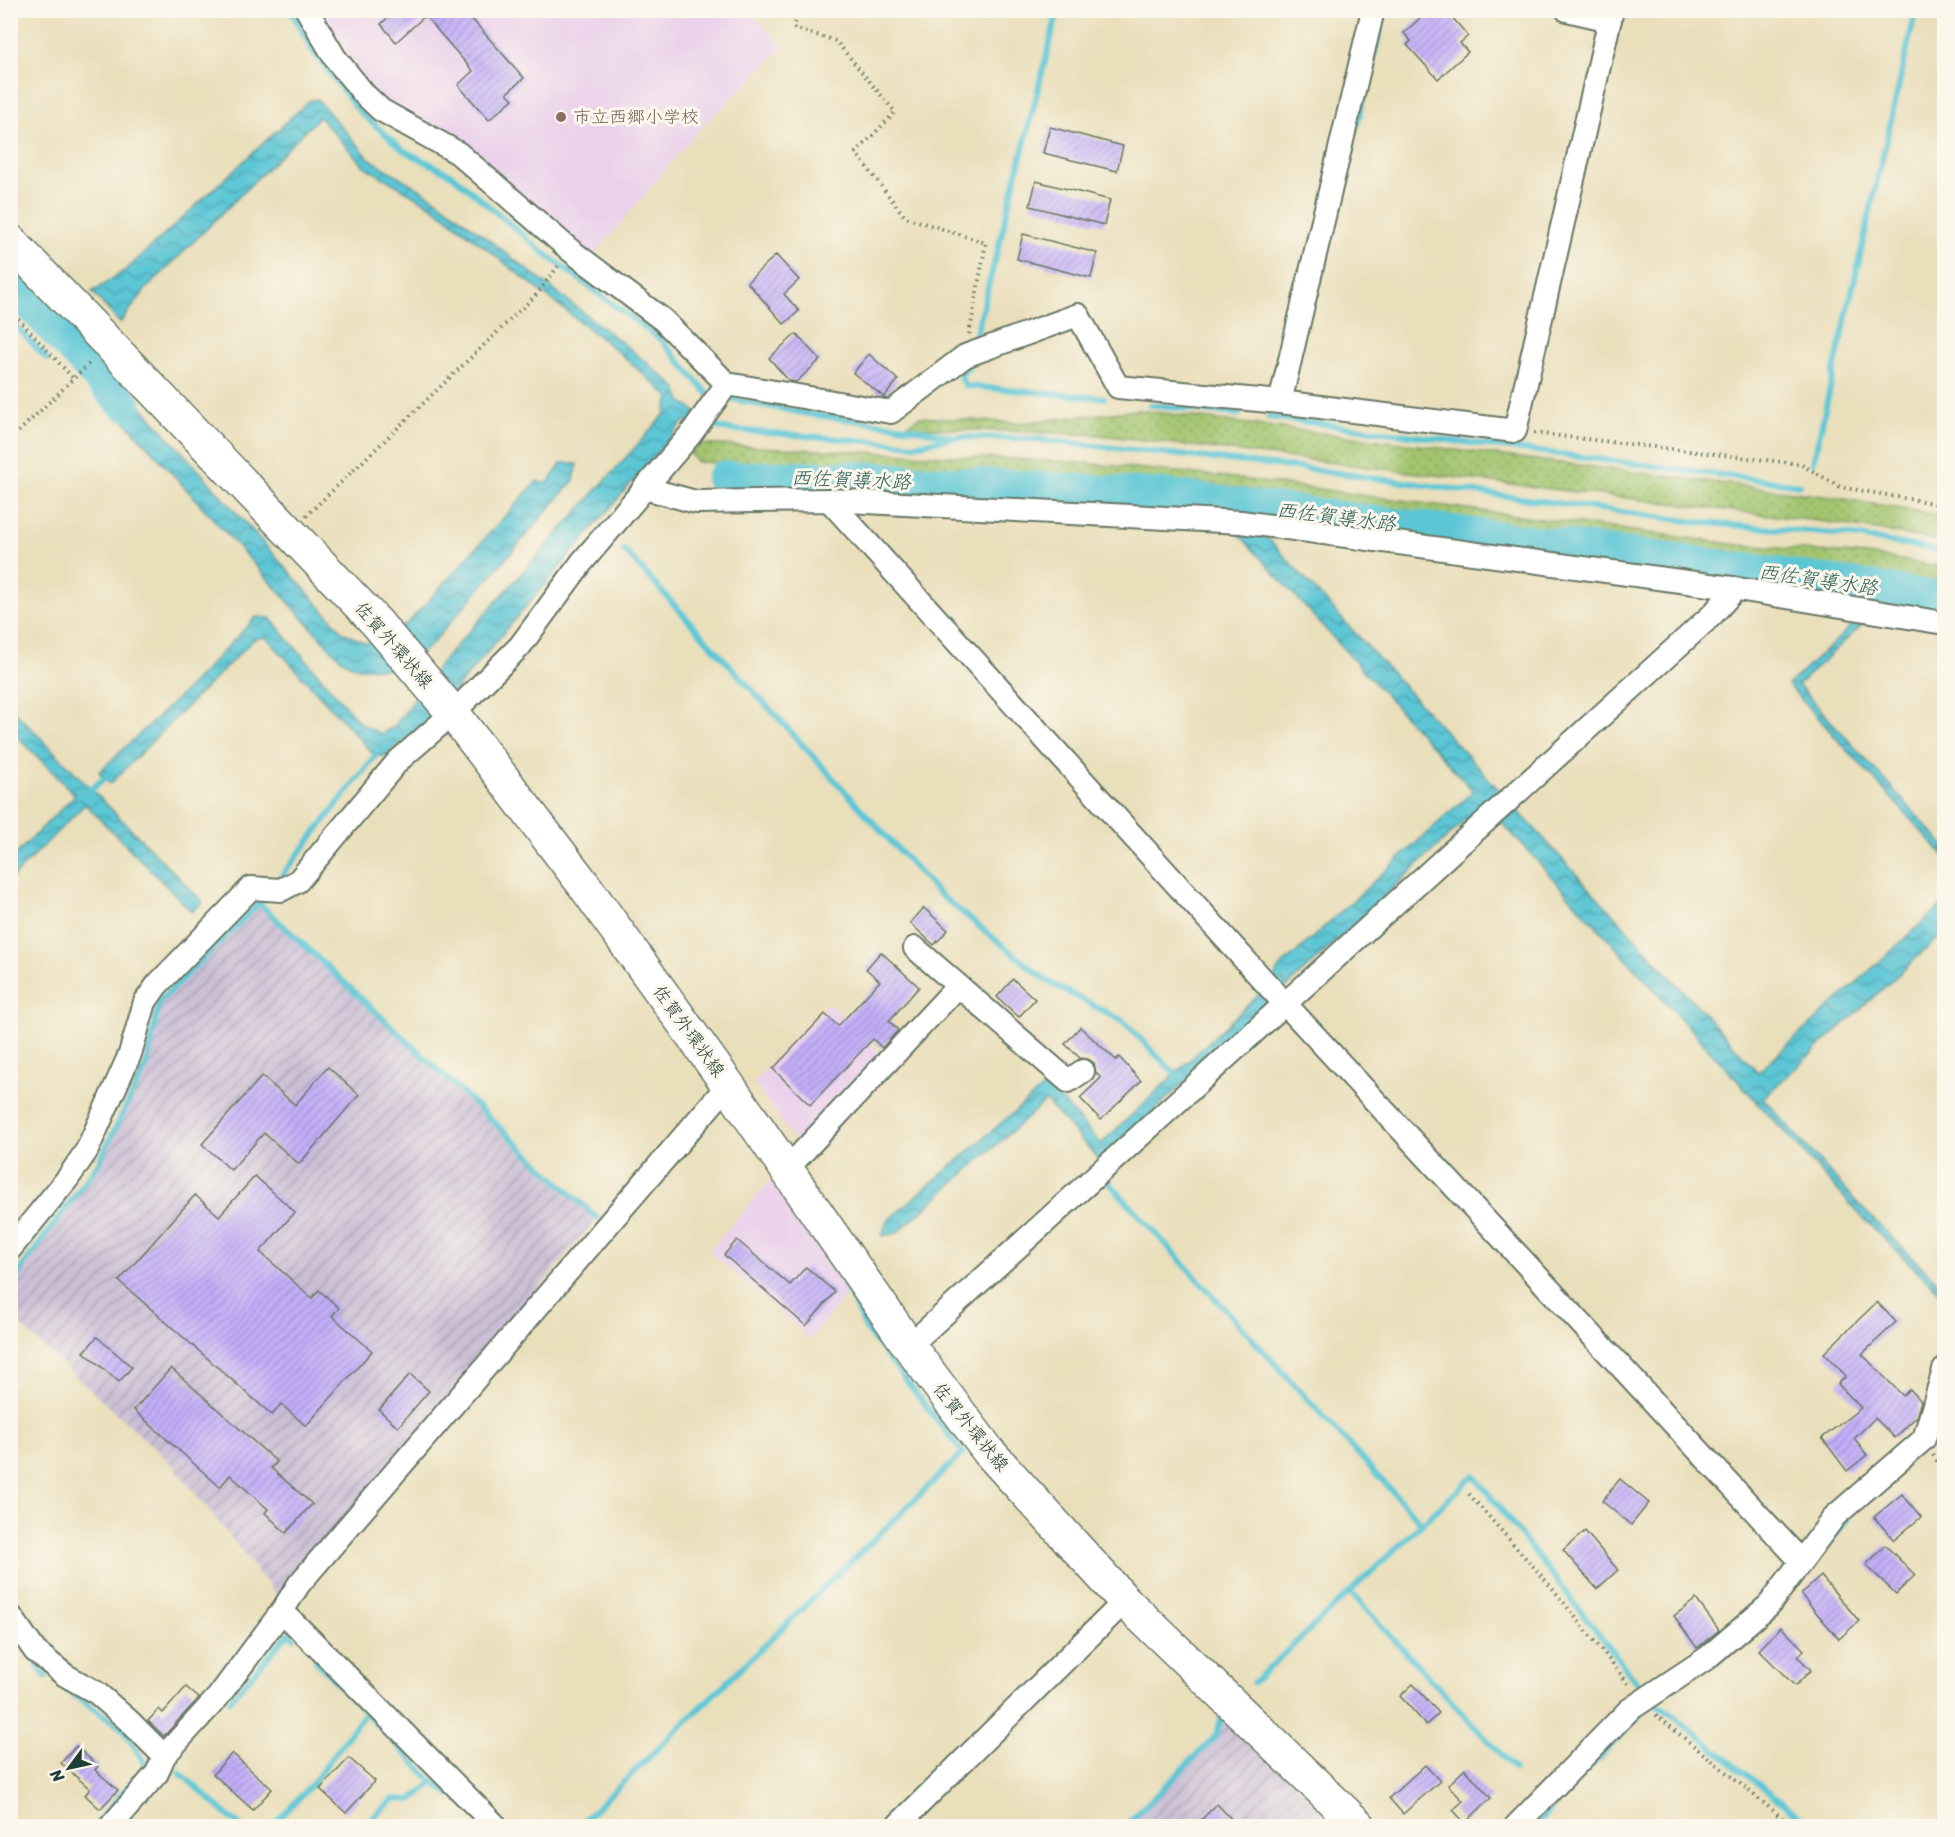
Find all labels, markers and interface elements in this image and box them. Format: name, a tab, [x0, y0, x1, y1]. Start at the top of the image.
place label: 市立西郷小学校	[573, 101, 699, 133]
marker: 市立西郷小学校	[554, 110, 568, 124]
water label: 西佐賀導水路	[790, 460, 913, 500]
water label: 西佐賀導水路	[1274, 492, 1399, 542]
water label: 西佐賀導水路	[1756, 554, 1881, 606]
street label: 佐賀外環状線	[346, 594, 442, 696]
street label: 佐賀外環状線	[644, 978, 734, 1084]
street label: 佐賀外環状線	[925, 1375, 1017, 1479]
north arrow	[39, 1738, 99, 1798]
text: N	[41, 1763, 73, 1789]

